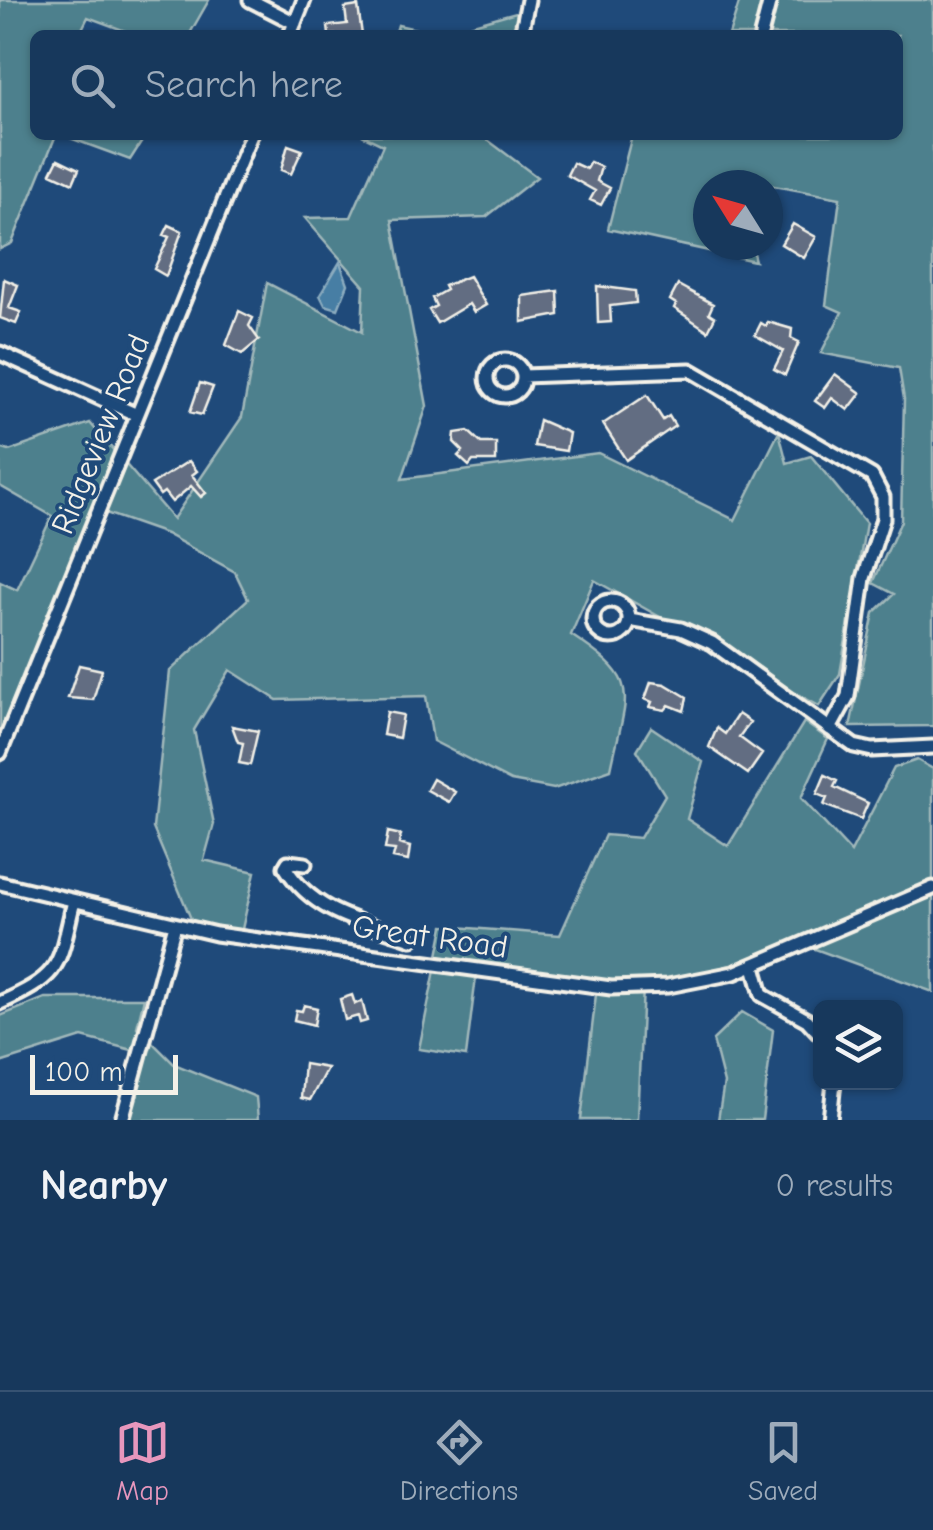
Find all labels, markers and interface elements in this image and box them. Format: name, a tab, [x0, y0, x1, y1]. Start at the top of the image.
search box	[30, 30, 903, 140]
icon: search	[65, 58, 120, 113]
text: Search here	[145, 63, 343, 107]
north arrow	[693, 170, 783, 260]
street label: Ridgeview Road	[44, 329, 157, 539]
street label: Great Road	[350, 907, 510, 966]
map controls	[813, 1000, 903, 1090]
button: layers	[813, 1000, 903, 1090]
scale bar	[30, 1050, 178, 1094]
text: 100 m	[45, 1056, 123, 1088]
text: Nearby	[40, 1161, 167, 1210]
text: 0 results	[776, 1167, 893, 1204]
tab: Map	[115, 1415, 170, 1507]
tab: Directions	[400, 1415, 518, 1507]
tab: Saved	[748, 1415, 818, 1507]

